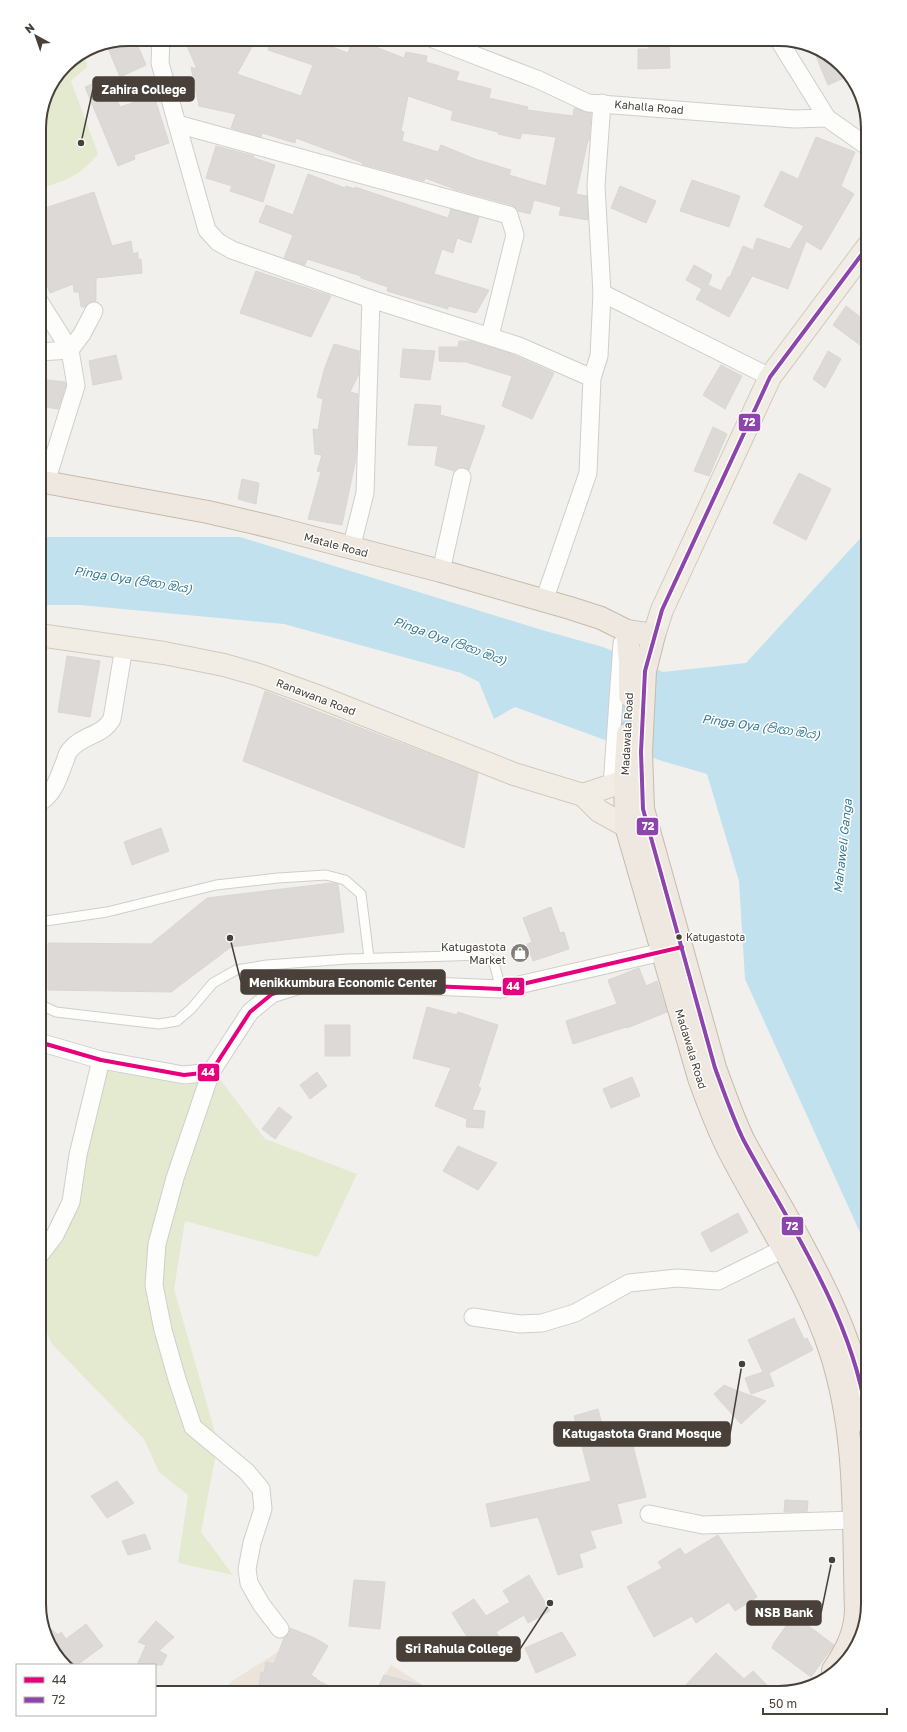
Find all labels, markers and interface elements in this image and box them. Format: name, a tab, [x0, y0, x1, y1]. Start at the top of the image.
north arrow	[16, 16, 56, 56]
text: N	[22, 20, 37, 36]
callout: Zahira College	[93, 77, 194, 101]
text: Zahira College	[102, 82, 186, 97]
street label: Kahalla Road	[614, 97, 684, 116]
line badge: 72	[738, 413, 761, 432]
text: 72	[743, 415, 756, 428]
street label: Matale Road	[303, 530, 370, 559]
water label: Pinga Oya (පිඟා ඔය)	[73, 563, 194, 596]
water label: Pinga Oya (පිඟා ඔය)	[392, 613, 509, 668]
street label: Ranawana Road	[275, 675, 358, 718]
street label: Madawala Road	[618, 692, 635, 776]
water label: Pinga Oya (පිඟා ඔය)	[701, 711, 822, 742]
water label: Mahaweli Ganga	[830, 797, 855, 894]
line badge: 72	[636, 817, 659, 836]
text: 72	[642, 819, 655, 832]
place label: Katugastota	[686, 931, 745, 943]
marker: Katugastota	[674, 932, 684, 942]
place label: Katugastota Market	[441, 940, 506, 966]
shop icon: Katugastota Market	[509, 942, 531, 964]
callout: Menikkumbura Economic Center	[241, 970, 445, 994]
text: Menikkumbura Economic Center	[249, 975, 437, 990]
line badge: 44	[502, 977, 525, 996]
text: 44	[506, 979, 520, 992]
street label: Madawala Road	[673, 1007, 710, 1090]
line badge: 44	[197, 1063, 220, 1082]
text: 44	[201, 1065, 215, 1078]
line badge: 72	[781, 1216, 804, 1236]
text: 72	[786, 1219, 799, 1232]
callout: Katugastota Grand Mosque	[554, 1422, 730, 1446]
text: Katugastota Grand Mosque	[562, 1426, 722, 1441]
callout: NSB Bank	[747, 1601, 821, 1625]
text: NSB Bank	[755, 1605, 813, 1620]
callout: Sri Rahula College	[397, 1637, 520, 1661]
text: Sri Rahula College	[405, 1641, 513, 1656]
legend	[16, 1664, 156, 1716]
text: 44	[52, 1672, 67, 1687]
scale bar	[763, 1690, 887, 1716]
text: 72	[52, 1692, 65, 1707]
text: 50 m	[769, 1696, 797, 1711]

